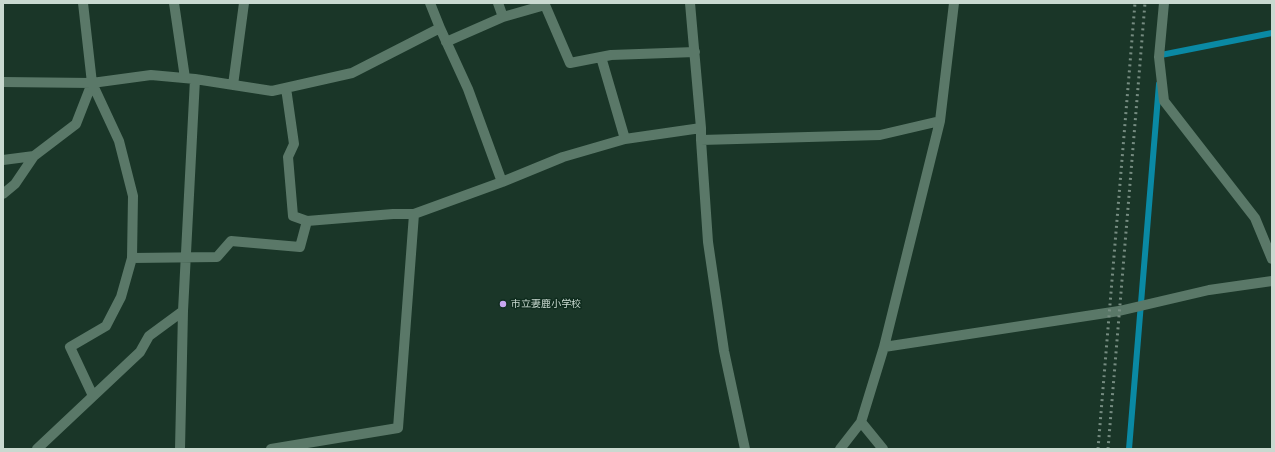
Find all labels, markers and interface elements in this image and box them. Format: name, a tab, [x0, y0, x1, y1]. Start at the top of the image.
place label: 市立妻鹿小学校	[511, 298, 581, 310]
marker: 市立妻鹿小学校	[498, 299, 508, 309]

